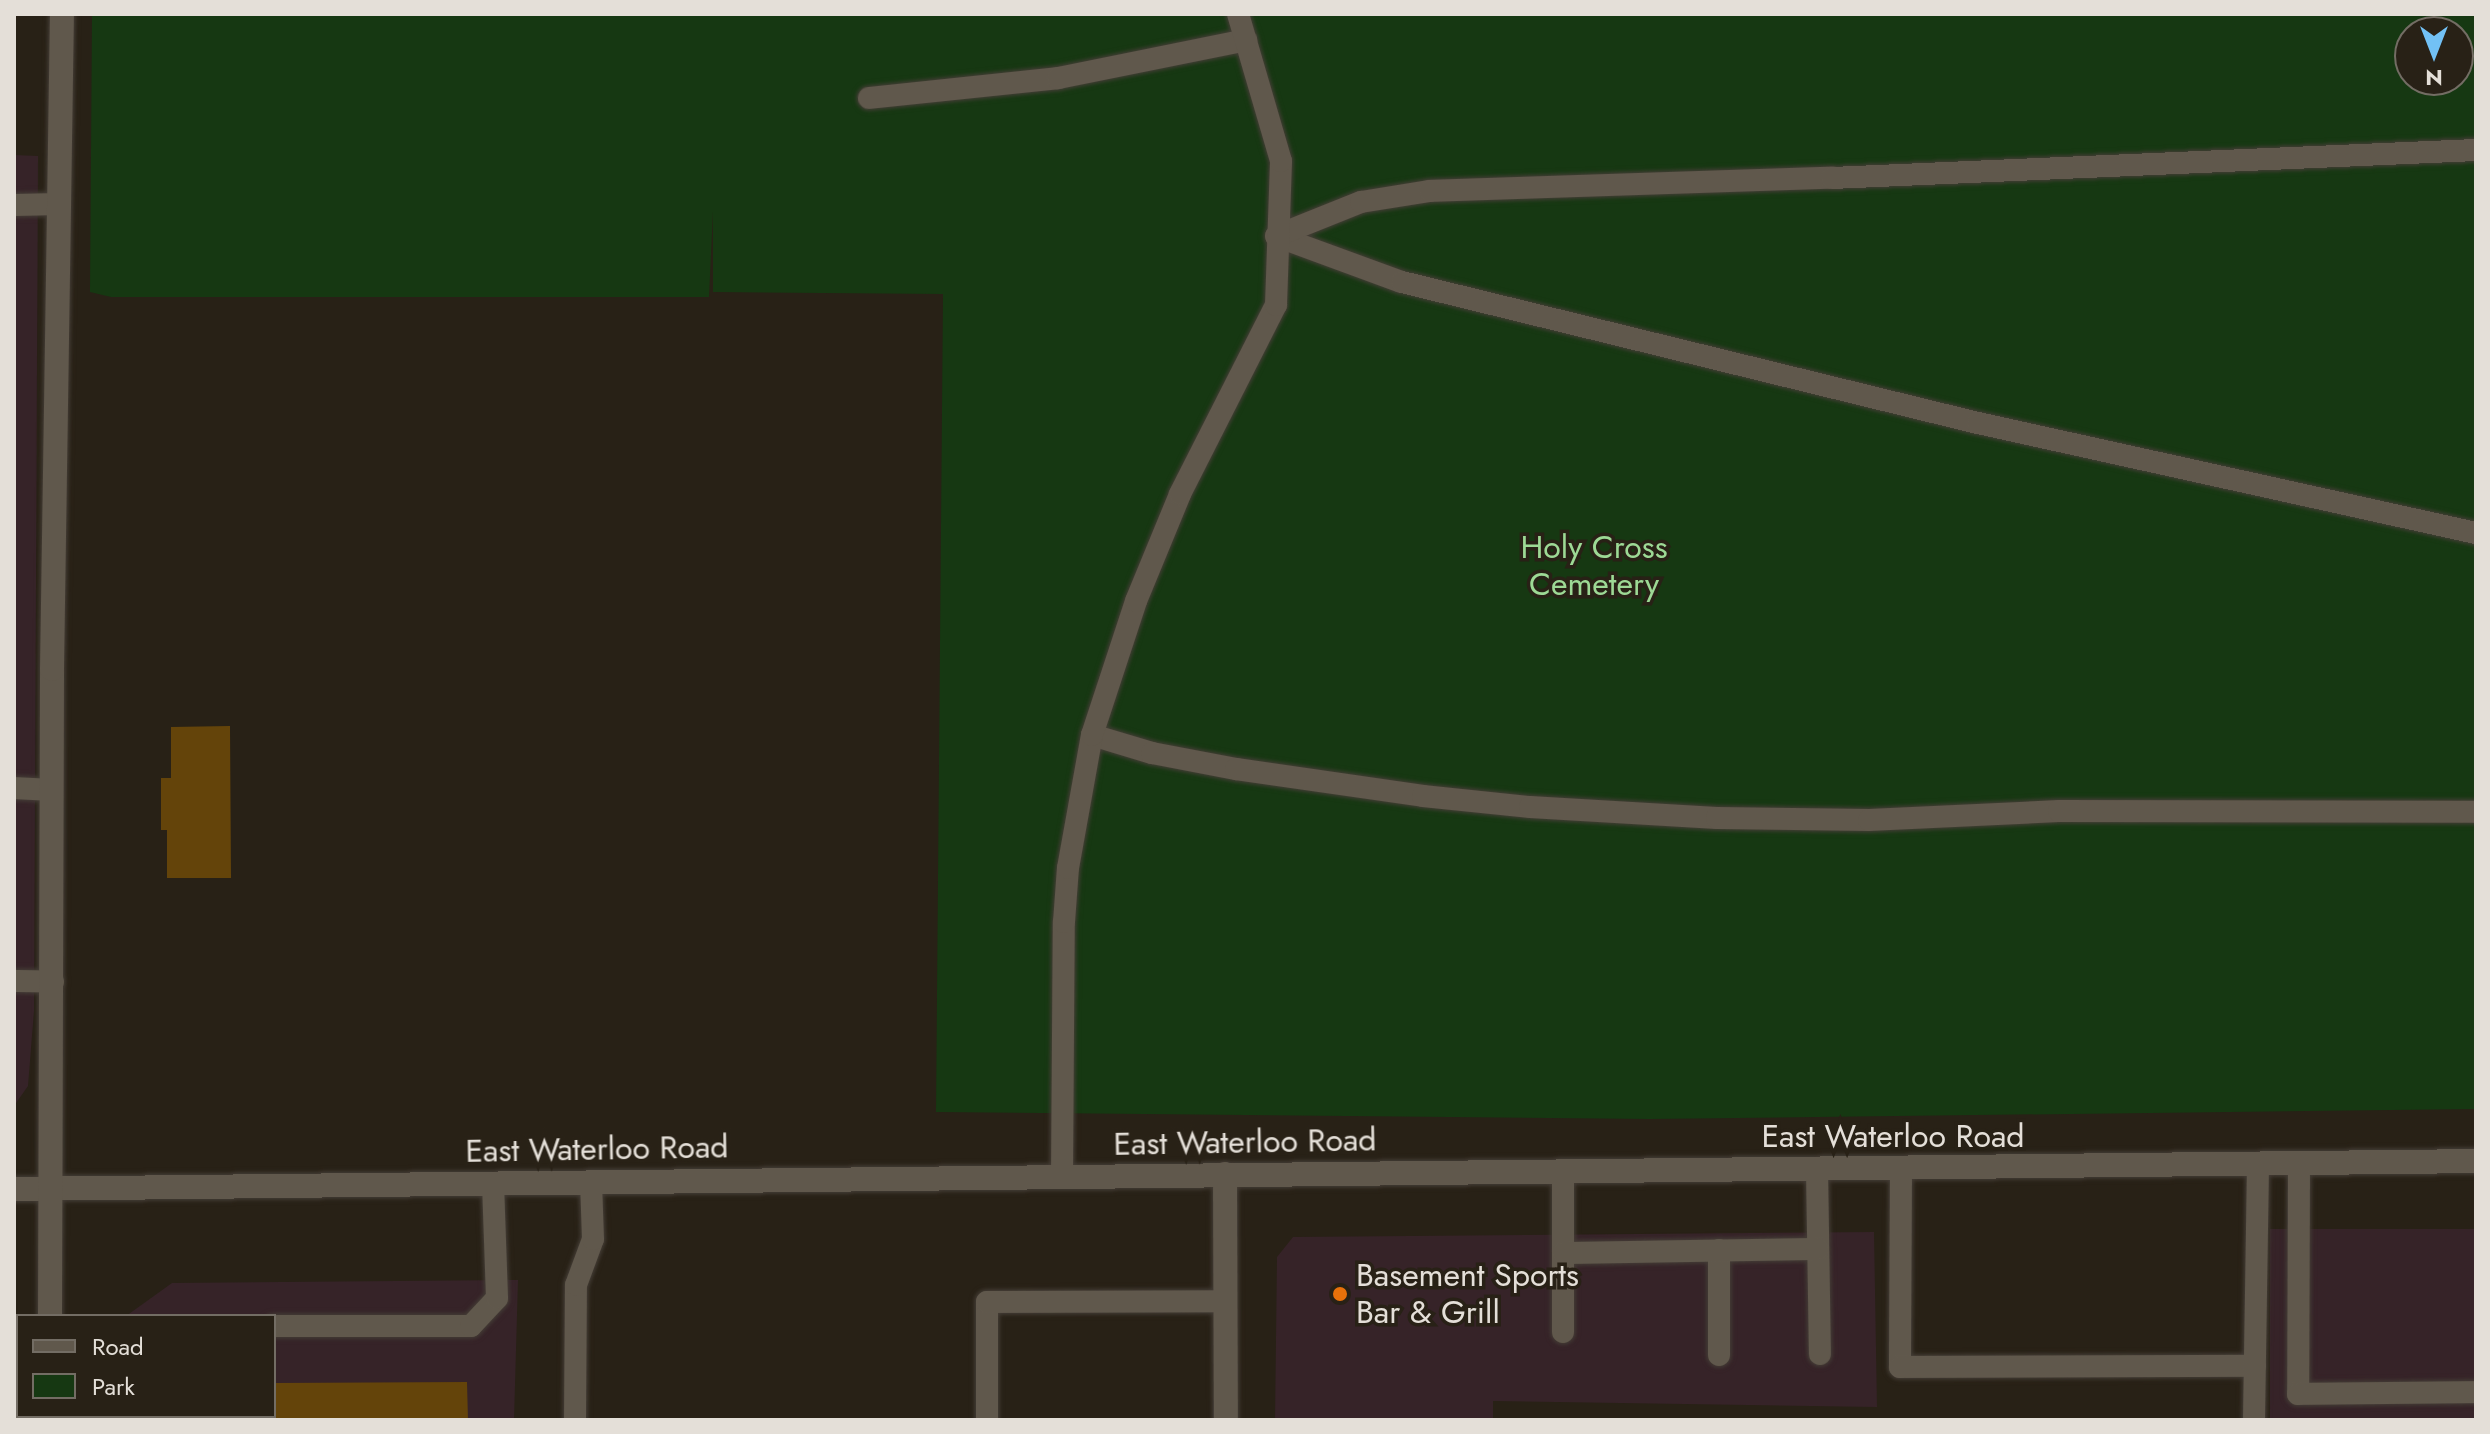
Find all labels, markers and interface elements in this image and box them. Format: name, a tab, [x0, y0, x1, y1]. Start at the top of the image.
north arrow	[2394, 16, 2474, 96]
text: N	[2425, 62, 2443, 94]
park label: Holy Cross Cemetery	[1520, 529, 1668, 604]
street label: East Waterloo Road	[1761, 1117, 2025, 1155]
street label: East Waterloo Road	[1113, 1121, 1377, 1163]
street label: East Waterloo Road	[465, 1128, 729, 1170]
place label: Basement Sports Bar & Grill	[1356, 1257, 1579, 1332]
marker: Basement Sports Bar & Grill	[1331, 1285, 1349, 1303]
legend	[16, 1314, 276, 1418]
text: Road	[92, 1329, 144, 1364]
text: Park	[92, 1369, 135, 1404]

